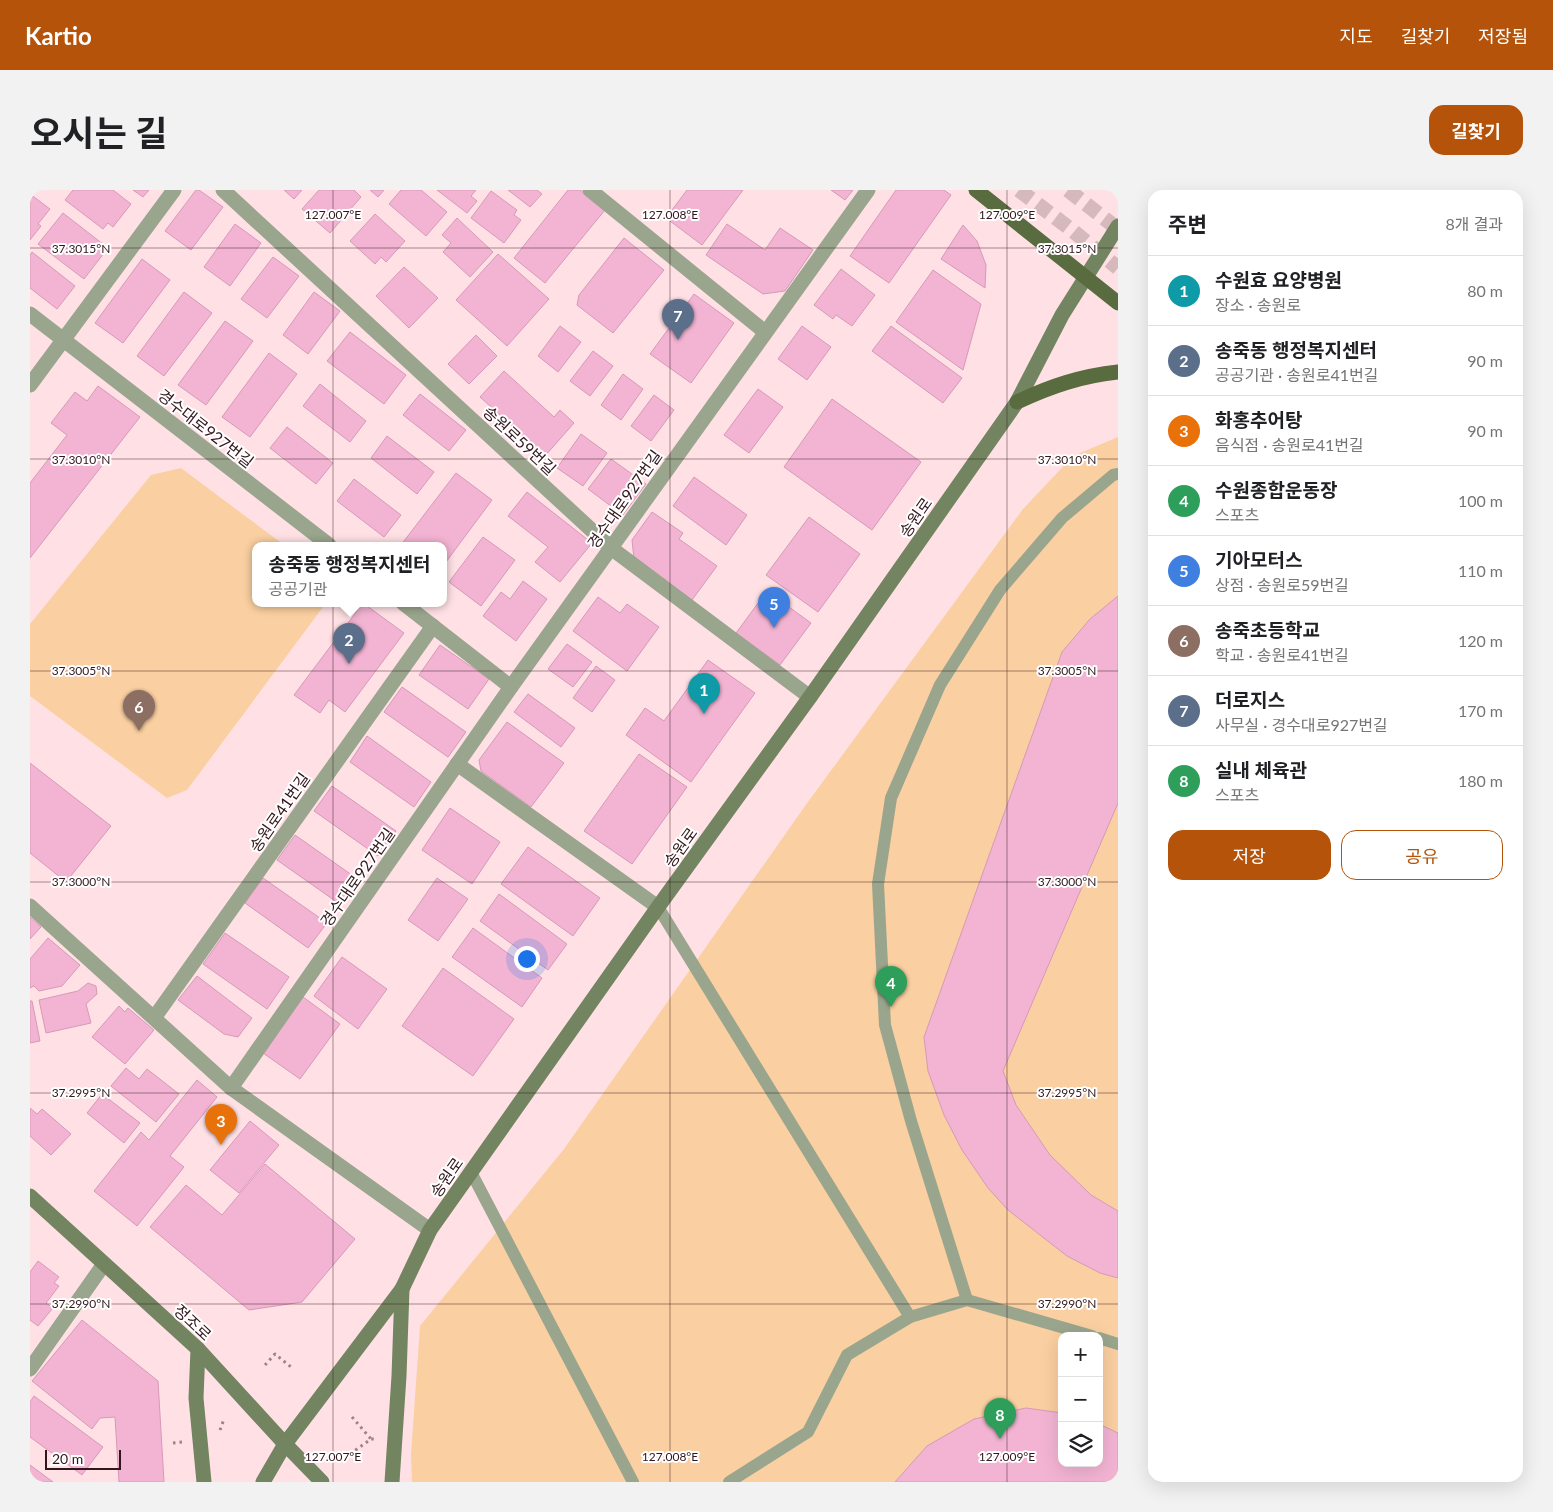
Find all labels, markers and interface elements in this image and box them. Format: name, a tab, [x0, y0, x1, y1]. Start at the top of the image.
text: Kartio	[25, 21, 92, 50]
text: 지도	[1340, 25, 1373, 47]
text: 길찾기	[1401, 25, 1450, 47]
text: 저장됨	[1478, 25, 1528, 47]
button: 길찾기	[1429, 105, 1523, 155]
text: 오시는 길	[30, 111, 167, 153]
text: 127.007°E	[305, 207, 361, 222]
text: 127.008°E	[642, 207, 698, 222]
text: 127.009°E	[979, 207, 1035, 222]
text: 주변	[1168, 211, 1207, 236]
text: 8개 결과	[1445, 214, 1503, 233]
text: 37.3015°N	[52, 241, 110, 256]
text: 37.3015°N	[1038, 241, 1096, 256]
text: 수원효 요양병원	[1215, 268, 1342, 291]
text: 1	[1179, 281, 1189, 300]
text: 80 m	[1467, 281, 1503, 300]
text: 장소 · 송원로	[1215, 295, 1301, 314]
pin: 7	[662, 299, 694, 340]
text: 송죽동 행정복지센터	[1215, 338, 1377, 361]
text: 2	[1179, 351, 1189, 370]
text: 90 m	[1467, 351, 1503, 370]
text: 공공기관 · 송원로41번길	[1215, 365, 1378, 384]
street label: 경수대로927번길	[154, 385, 258, 471]
street label: 송원로59번길	[480, 402, 560, 478]
text: 화홍추어탕	[1215, 408, 1302, 431]
text: 3	[1179, 421, 1189, 440]
text: 90 m	[1467, 421, 1503, 440]
text: 음식점 · 송원로41번길	[1215, 435, 1364, 454]
street label: 경수대로927번길	[583, 446, 665, 552]
text: 37.3010°N	[52, 452, 110, 467]
text: 37.3010°N	[1038, 452, 1096, 467]
text: 수원종합운동장	[1215, 478, 1337, 501]
text: 4	[1179, 491, 1189, 510]
text: 100 m	[1458, 491, 1503, 510]
street label: 송원로	[895, 493, 936, 541]
text: 스포츠	[1215, 505, 1259, 524]
popup	[252, 542, 447, 607]
text: 기아모터스	[1215, 548, 1302, 571]
text: 송죽동 행정복지센터	[269, 552, 430, 575]
text: 5	[1179, 561, 1189, 580]
text: 110 m	[1458, 561, 1503, 580]
text: 상점 · 송원로59번길	[1215, 575, 1349, 594]
text: 공공기관	[269, 579, 327, 598]
pin: 5	[758, 587, 790, 628]
text: 송죽초등학교	[1215, 618, 1320, 641]
pin: 2	[333, 623, 365, 664]
text: 6	[1179, 631, 1189, 650]
text: 120 m	[1458, 631, 1503, 650]
text: 학교 · 송원로41번길	[1215, 645, 1349, 664]
text: 37.3005°N	[52, 663, 110, 678]
text: 37.3005°N	[1038, 663, 1096, 678]
pin: 1	[688, 673, 720, 714]
text: 더로지스	[1215, 688, 1285, 711]
pin: 6	[123, 690, 155, 731]
text: 7	[1179, 701, 1189, 720]
text: 170 m	[1458, 701, 1503, 720]
text: 사무실 · 경수대로927번길	[1215, 715, 1388, 734]
text: 실내 체육관	[1215, 758, 1307, 781]
street label: 송원로41번길	[245, 769, 313, 855]
text: 8	[1179, 771, 1189, 790]
text: 180 m	[1458, 771, 1503, 790]
text: 스포츠	[1215, 785, 1259, 804]
street label: 송원로	[659, 823, 701, 870]
street label: 경수대로927번길	[316, 824, 398, 930]
button: 저장	[1168, 830, 1331, 880]
button: 공유	[1341, 830, 1503, 880]
text: 37.3000°N	[52, 874, 110, 889]
text: 37.3000°N	[1038, 874, 1096, 889]
your location	[514, 946, 540, 972]
pin: 4	[875, 966, 907, 1007]
text: 37.2995°N	[52, 1085, 110, 1100]
text: 37.2995°N	[1038, 1085, 1096, 1100]
pin: 3	[205, 1104, 237, 1145]
street label: 송원로	[426, 1153, 467, 1201]
text: 37.2990°N	[52, 1296, 110, 1311]
text: 37.2990°N	[1038, 1296, 1096, 1311]
street label: 정조로	[170, 1300, 216, 1344]
map controls	[1058, 1332, 1103, 1467]
button: +	[1058, 1332, 1103, 1377]
button: −	[1058, 1377, 1103, 1422]
pin: 8	[984, 1398, 1016, 1439]
button: layers	[1058, 1422, 1103, 1467]
scale bar	[45, 1447, 121, 1470]
text: 127.007°E	[305, 1449, 361, 1464]
text: 127.008°E	[642, 1449, 698, 1464]
text: 127.009°E	[979, 1449, 1035, 1464]
text: 20 m	[52, 1450, 83, 1467]

